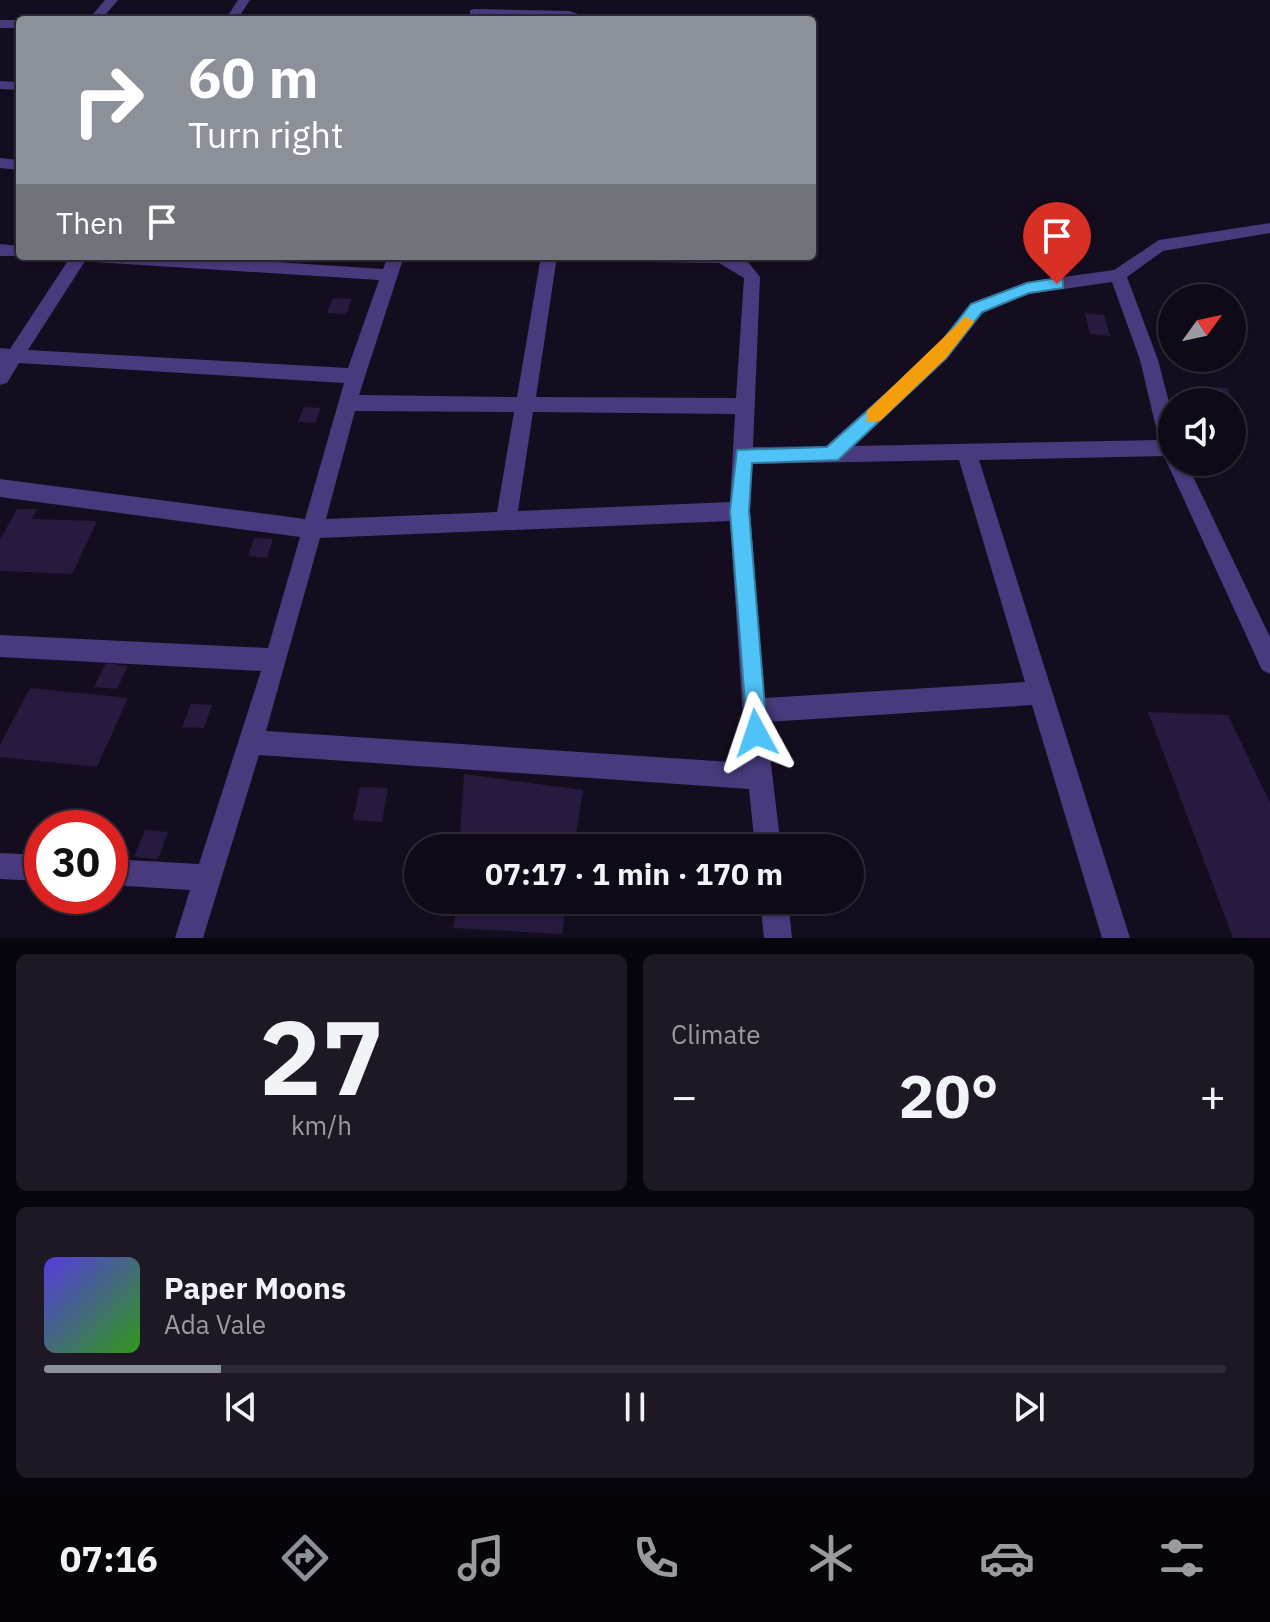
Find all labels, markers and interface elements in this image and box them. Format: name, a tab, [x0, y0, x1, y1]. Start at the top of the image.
text: 60 m	[188, 41, 318, 113]
icon: right	[56, 48, 160, 152]
text: Turn right	[188, 111, 344, 158]
icon: arrive	[140, 200, 184, 244]
pin	[1023, 202, 1091, 284]
text: Then	[56, 203, 124, 242]
icon: arrive	[1035, 214, 1079, 258]
north arrow	[1158, 284, 1246, 372]
map controls	[1158, 284, 1246, 476]
button: sound	[1158, 388, 1246, 476]
position arrow	[714, 691, 798, 775]
speed limit sign: 30	[24, 810, 128, 914]
text: 07:17 · 1 min · 170 m	[485, 854, 783, 893]
text: 27	[259, 988, 384, 1124]
text: Climate	[671, 1017, 761, 1051]
text: 20°	[898, 1056, 999, 1135]
text: −	[671, 1067, 697, 1124]
text: +	[1200, 1067, 1226, 1124]
text: km/h	[291, 1108, 352, 1142]
text: Paper Moons	[164, 1268, 346, 1307]
text: Ada Vale	[164, 1307, 266, 1341]
icon: previous	[219, 1385, 263, 1429]
icon: pause	[613, 1385, 657, 1429]
icon: next	[1007, 1385, 1051, 1429]
icon: directions	[277, 1530, 333, 1586]
icon: music	[453, 1530, 509, 1586]
icon: phone	[628, 1530, 684, 1586]
icon: climate	[803, 1530, 859, 1586]
icon: car	[979, 1530, 1035, 1586]
icon: filters	[1154, 1530, 1210, 1586]
text: 07:16	[60, 1535, 158, 1582]

